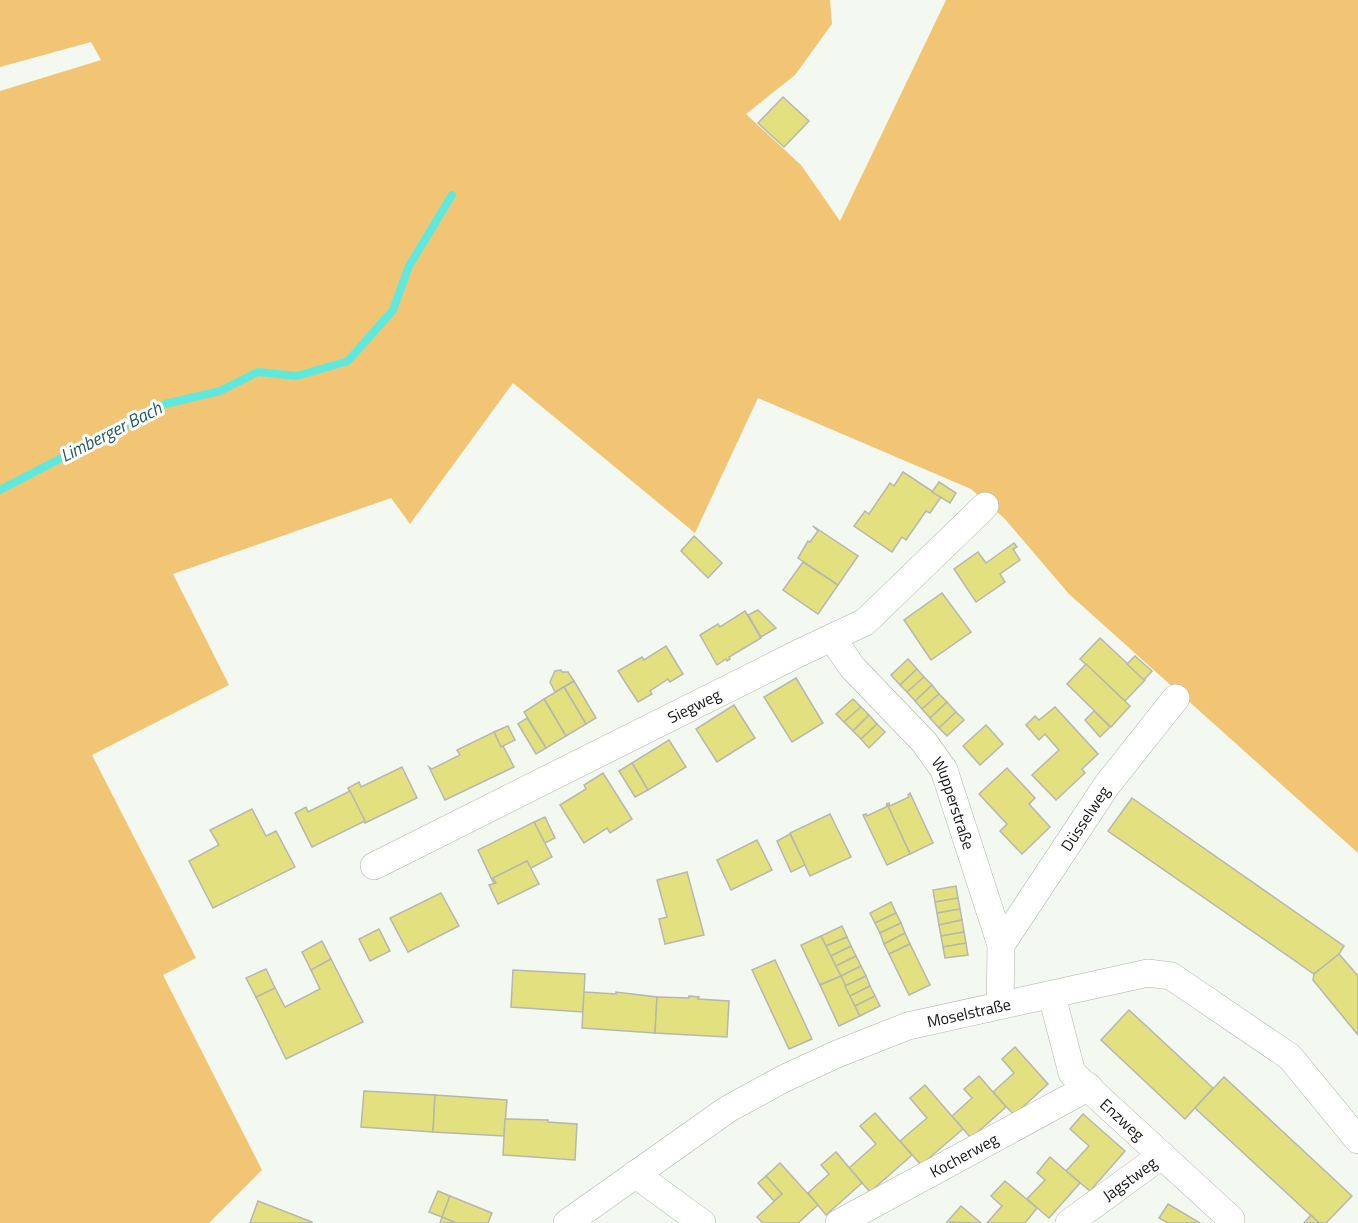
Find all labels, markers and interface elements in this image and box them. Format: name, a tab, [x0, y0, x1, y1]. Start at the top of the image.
water label: Limberger Bach	[55, 394, 167, 469]
street label: Siegweg	[663, 682, 725, 729]
street label: Wupperstraße	[926, 752, 981, 853]
street label: Düsselweg	[1055, 781, 1115, 856]
street label: Moselstraße	[925, 992, 1013, 1033]
street label: Enzweg	[1095, 1092, 1150, 1146]
street label: Kocherweg	[925, 1127, 1002, 1184]
street label: Jagstweg	[1097, 1151, 1162, 1207]

